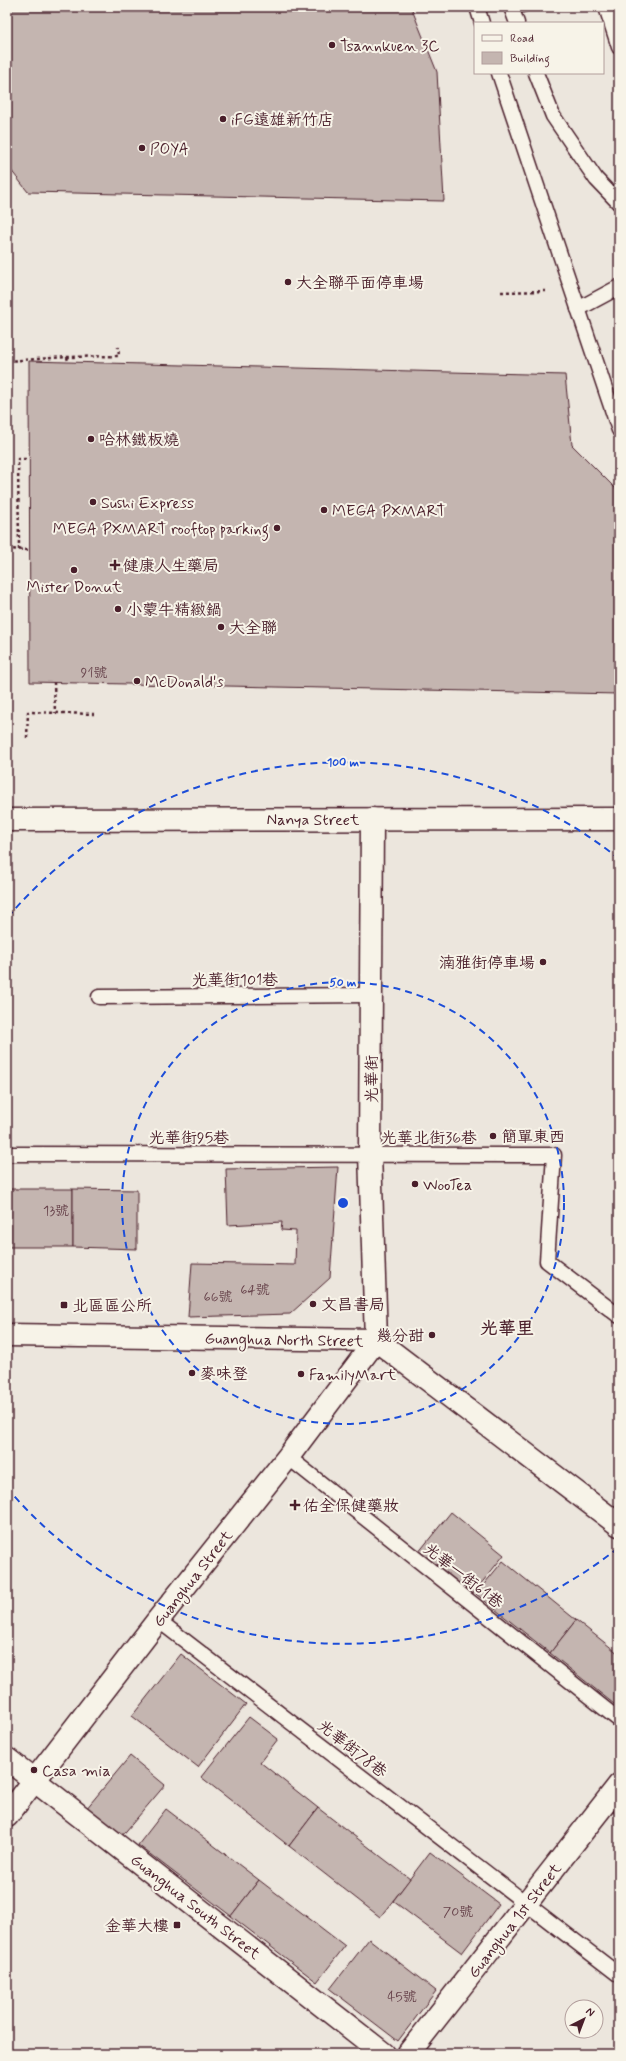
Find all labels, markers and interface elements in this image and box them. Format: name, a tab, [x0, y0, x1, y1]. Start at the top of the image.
legend	[474, 22, 604, 74]
text: Road	[510, 31, 534, 47]
place label: Tsannkuen 3C	[340, 36, 440, 57]
marker: Tsannkuen 3C	[327, 40, 337, 50]
text: Building	[510, 51, 550, 68]
place label: iFG遠雄新竹店	[231, 110, 334, 131]
marker: iFG遠雄新竹店	[218, 114, 228, 124]
place label: POYA	[150, 139, 189, 160]
marker: POYA	[137, 143, 147, 153]
place label: 大全聯平面停車場	[296, 273, 424, 294]
marker: 大全聯平面停車場	[283, 277, 293, 287]
place label: 哈林鐵板燒	[99, 430, 179, 451]
marker: 哈林鐵板燒	[86, 434, 96, 444]
place label: Sushi Express	[101, 493, 194, 514]
marker: Sushi Express	[88, 497, 98, 507]
place label: MEGA PXMART	[332, 501, 446, 522]
marker: MEGA PXMART	[319, 505, 329, 515]
place label: MEGA PXMART rooftop parking	[53, 519, 269, 541]
marker: MEGA PXMART rooftop parking	[272, 523, 282, 533]
place label: 健康人生藥局	[123, 556, 219, 577]
marker: 健康人生藥局	[110, 560, 120, 570]
marker: Mister Donut	[69, 565, 79, 575]
place label: Mister Donut	[26, 577, 122, 598]
place label: 小蒙牛精緻鍋	[126, 600, 222, 621]
marker: 小蒙牛精緻鍋	[113, 604, 123, 614]
place label: 大全聯	[229, 618, 277, 639]
marker: 大全聯	[216, 622, 226, 632]
house number: 91號	[81, 664, 107, 682]
place label: McDonald's	[145, 672, 224, 693]
marker: McDonald's	[132, 676, 142, 686]
text: 100 m	[327, 755, 360, 771]
street label: Nanya Street	[267, 810, 360, 831]
place label: 湳雅街停車場	[439, 953, 535, 974]
marker: 湳雅街停車場	[538, 957, 548, 967]
street label: 光華街101巷	[192, 970, 278, 991]
text: 50 m	[330, 975, 357, 991]
street label: 光華街	[362, 1055, 383, 1103]
place label: 簡單東西	[501, 1127, 565, 1148]
street label: 光華街95巷	[149, 1128, 229, 1149]
street label: 光華北街36巷	[381, 1128, 477, 1149]
marker: 簡單東西	[488, 1131, 498, 1141]
place label: WooTea	[423, 1175, 472, 1196]
marker: WooTea	[410, 1179, 420, 1189]
centre of rings	[336, 1196, 350, 1210]
house number: 13號	[43, 1202, 69, 1220]
house number: 64號	[240, 1281, 270, 1299]
house number: 66號	[204, 1288, 232, 1306]
place label: 文昌書局	[321, 1295, 385, 1316]
place label: 北區區公所	[72, 1296, 152, 1317]
marker: 文昌書局	[308, 1299, 318, 1309]
marker: 北區區公所	[59, 1300, 69, 1310]
district label: 光華里	[480, 1317, 534, 1341]
place label: 幾分甜	[376, 1326, 424, 1347]
street label: Guanghua North Street	[204, 1329, 364, 1353]
marker: 幾分甜	[427, 1330, 437, 1340]
place label: 麥味登	[200, 1364, 248, 1385]
place label: FamilyMart	[309, 1365, 397, 1386]
marker: 麥味登	[187, 1368, 197, 1378]
marker: FamilyMart	[296, 1369, 306, 1379]
place label: 佑全保健藥妝	[303, 1496, 399, 1517]
marker: 佑全保健藥妝	[290, 1500, 300, 1510]
street label: Guanghua Street	[149, 1526, 239, 1632]
street label: 光華一街61巷	[419, 1539, 507, 1614]
street label: 光華街78巷	[313, 1716, 391, 1783]
place label: Casa mia	[42, 1761, 111, 1782]
marker: Casa mia	[29, 1765, 39, 1775]
street label: Guanghua South Street	[125, 1850, 265, 1966]
street label: Guanghua 1st Street	[464, 1859, 568, 1983]
house number: 70號	[443, 1903, 473, 1921]
place label: 金華大樓	[105, 1916, 169, 1937]
marker: 金華大樓	[172, 1920, 182, 1930]
house number: 45號	[387, 1988, 417, 2006]
north arrow	[564, 1999, 604, 2039]
text: N	[583, 2005, 597, 2020]

